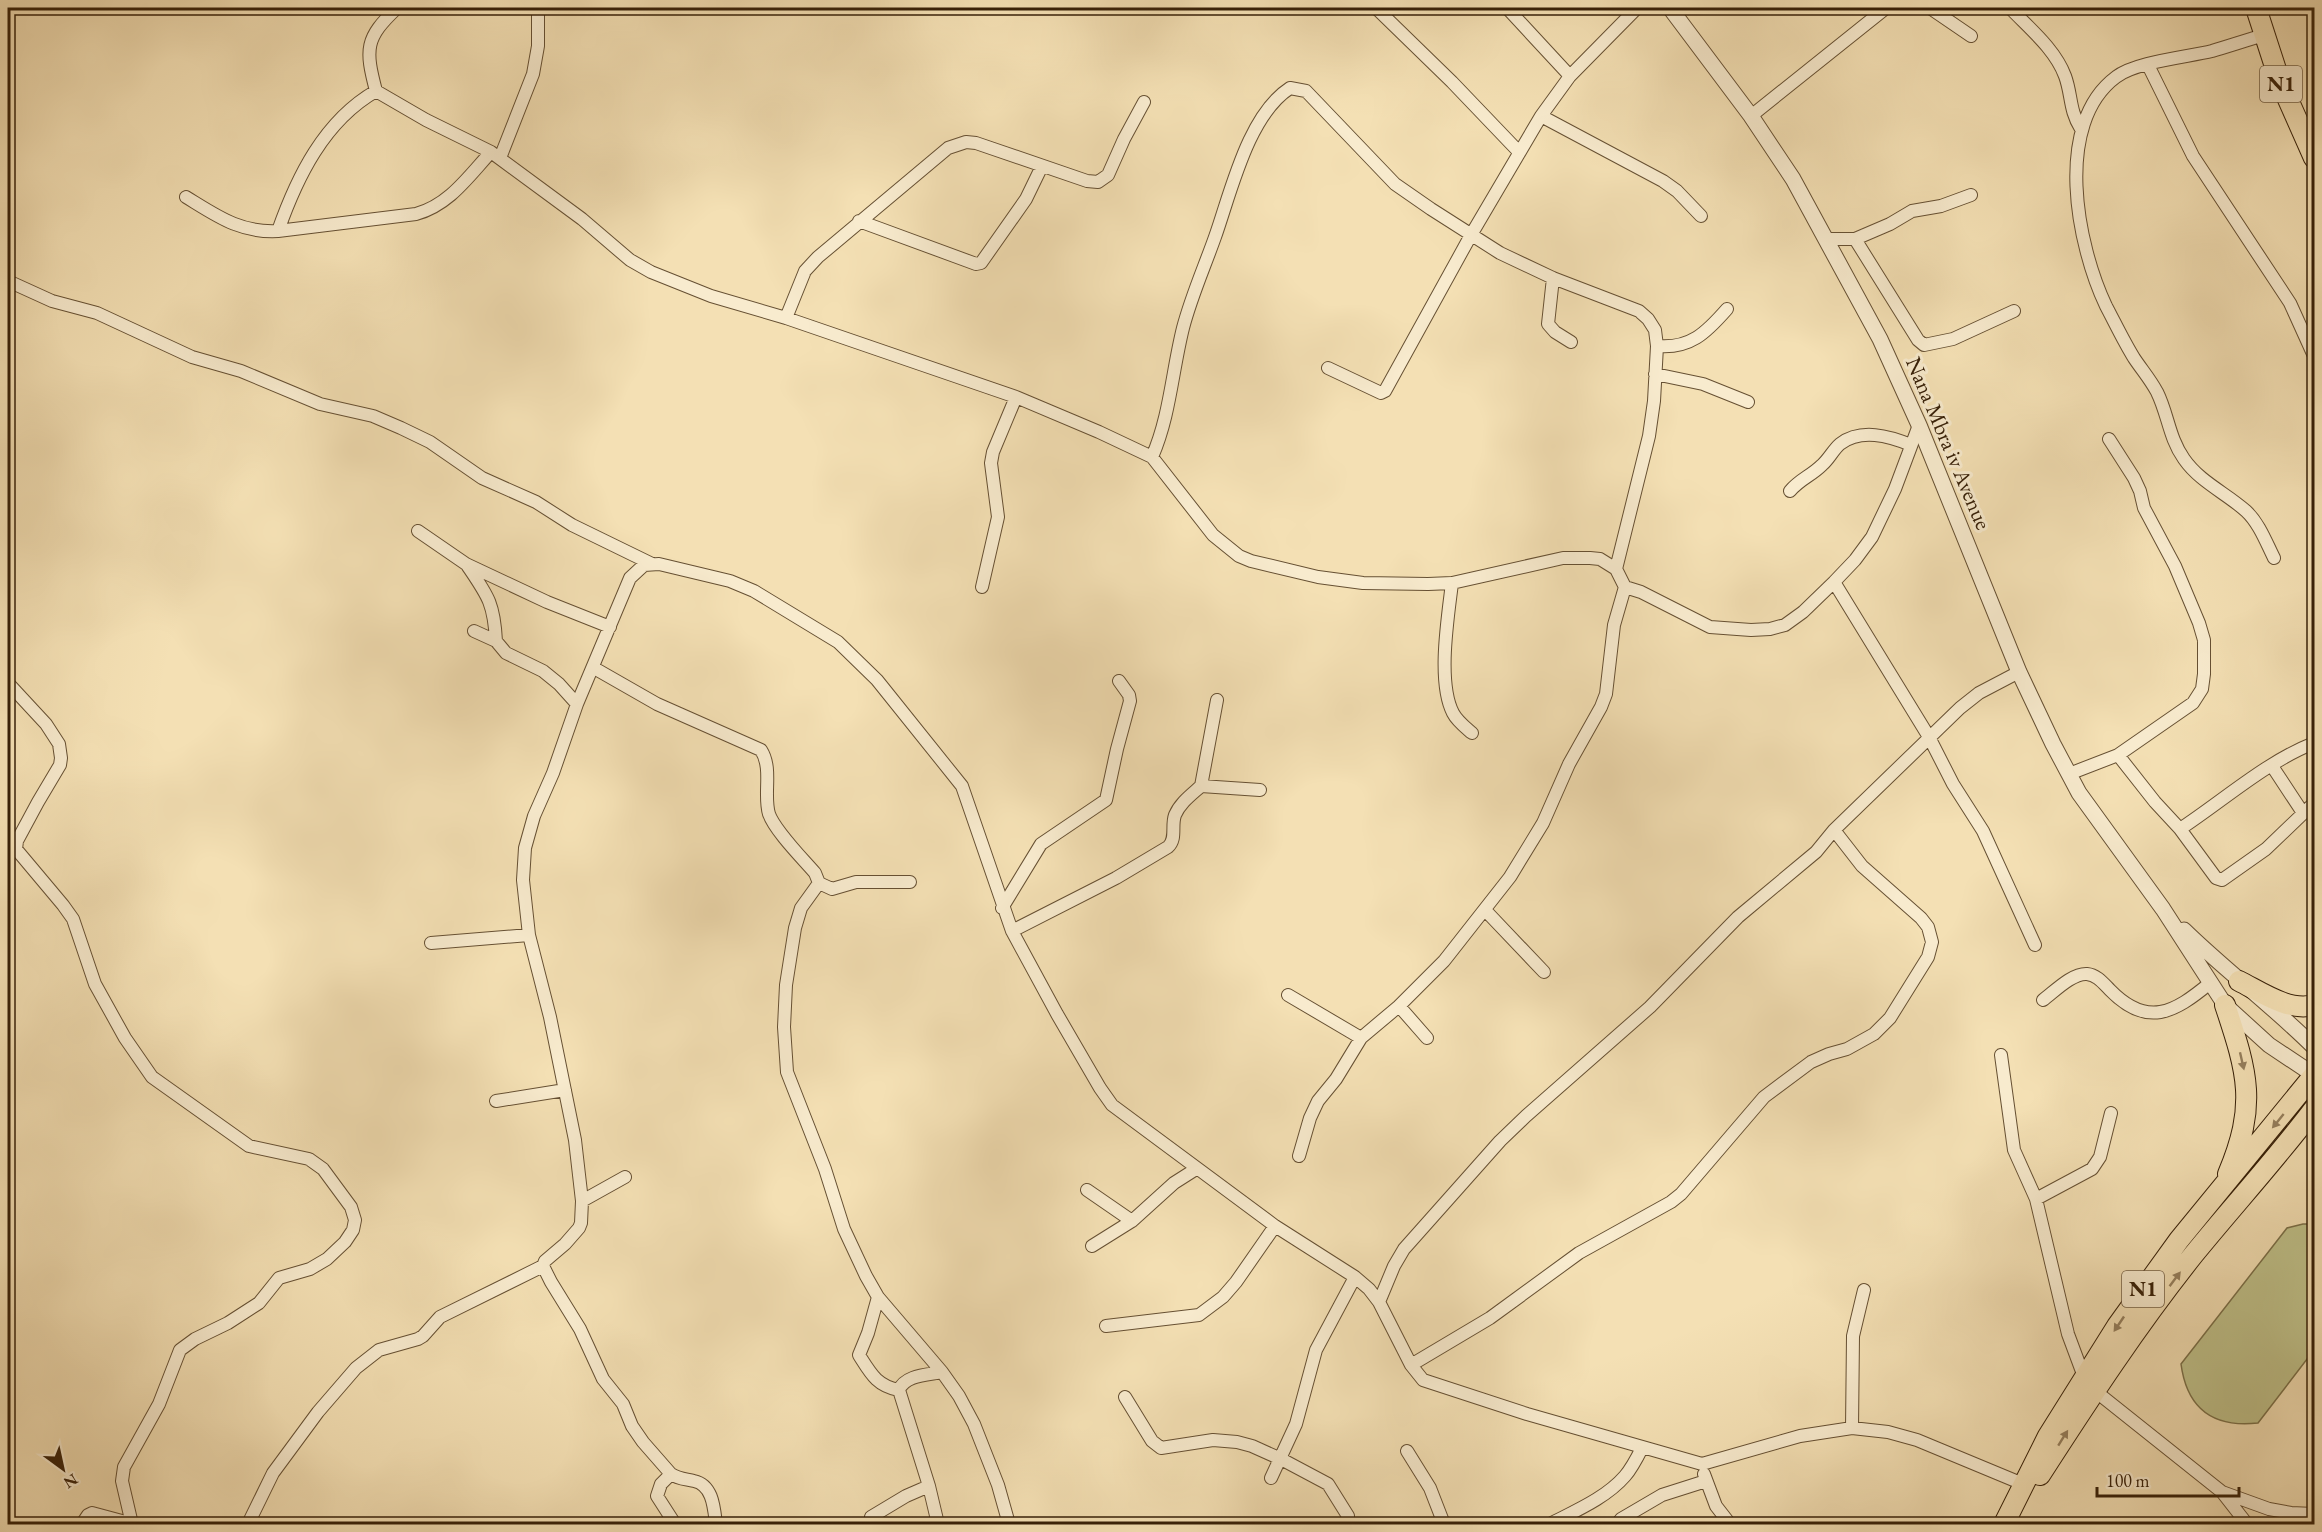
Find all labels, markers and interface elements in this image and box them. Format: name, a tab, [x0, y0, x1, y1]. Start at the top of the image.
road number: N1	[2260, 66, 2302, 102]
street label: Nana Mbra ⅳ Avenue	[1899, 352, 1998, 534]
one-way arrow	[2237, 1052, 2247, 1070]
one-way arrow	[2271, 1113, 2284, 1129]
road number: N1	[2122, 1271, 2164, 1307]
one-way arrow	[2169, 1271, 2181, 1286]
one-way arrow	[2113, 1315, 2125, 1331]
one-way arrow	[2058, 1430, 2069, 1446]
north arrow	[33, 1439, 93, 1499]
scale bar	[2097, 1460, 2240, 1498]
text: N	[60, 1469, 82, 1494]
text: 100 m	[2106, 1469, 2150, 1492]

